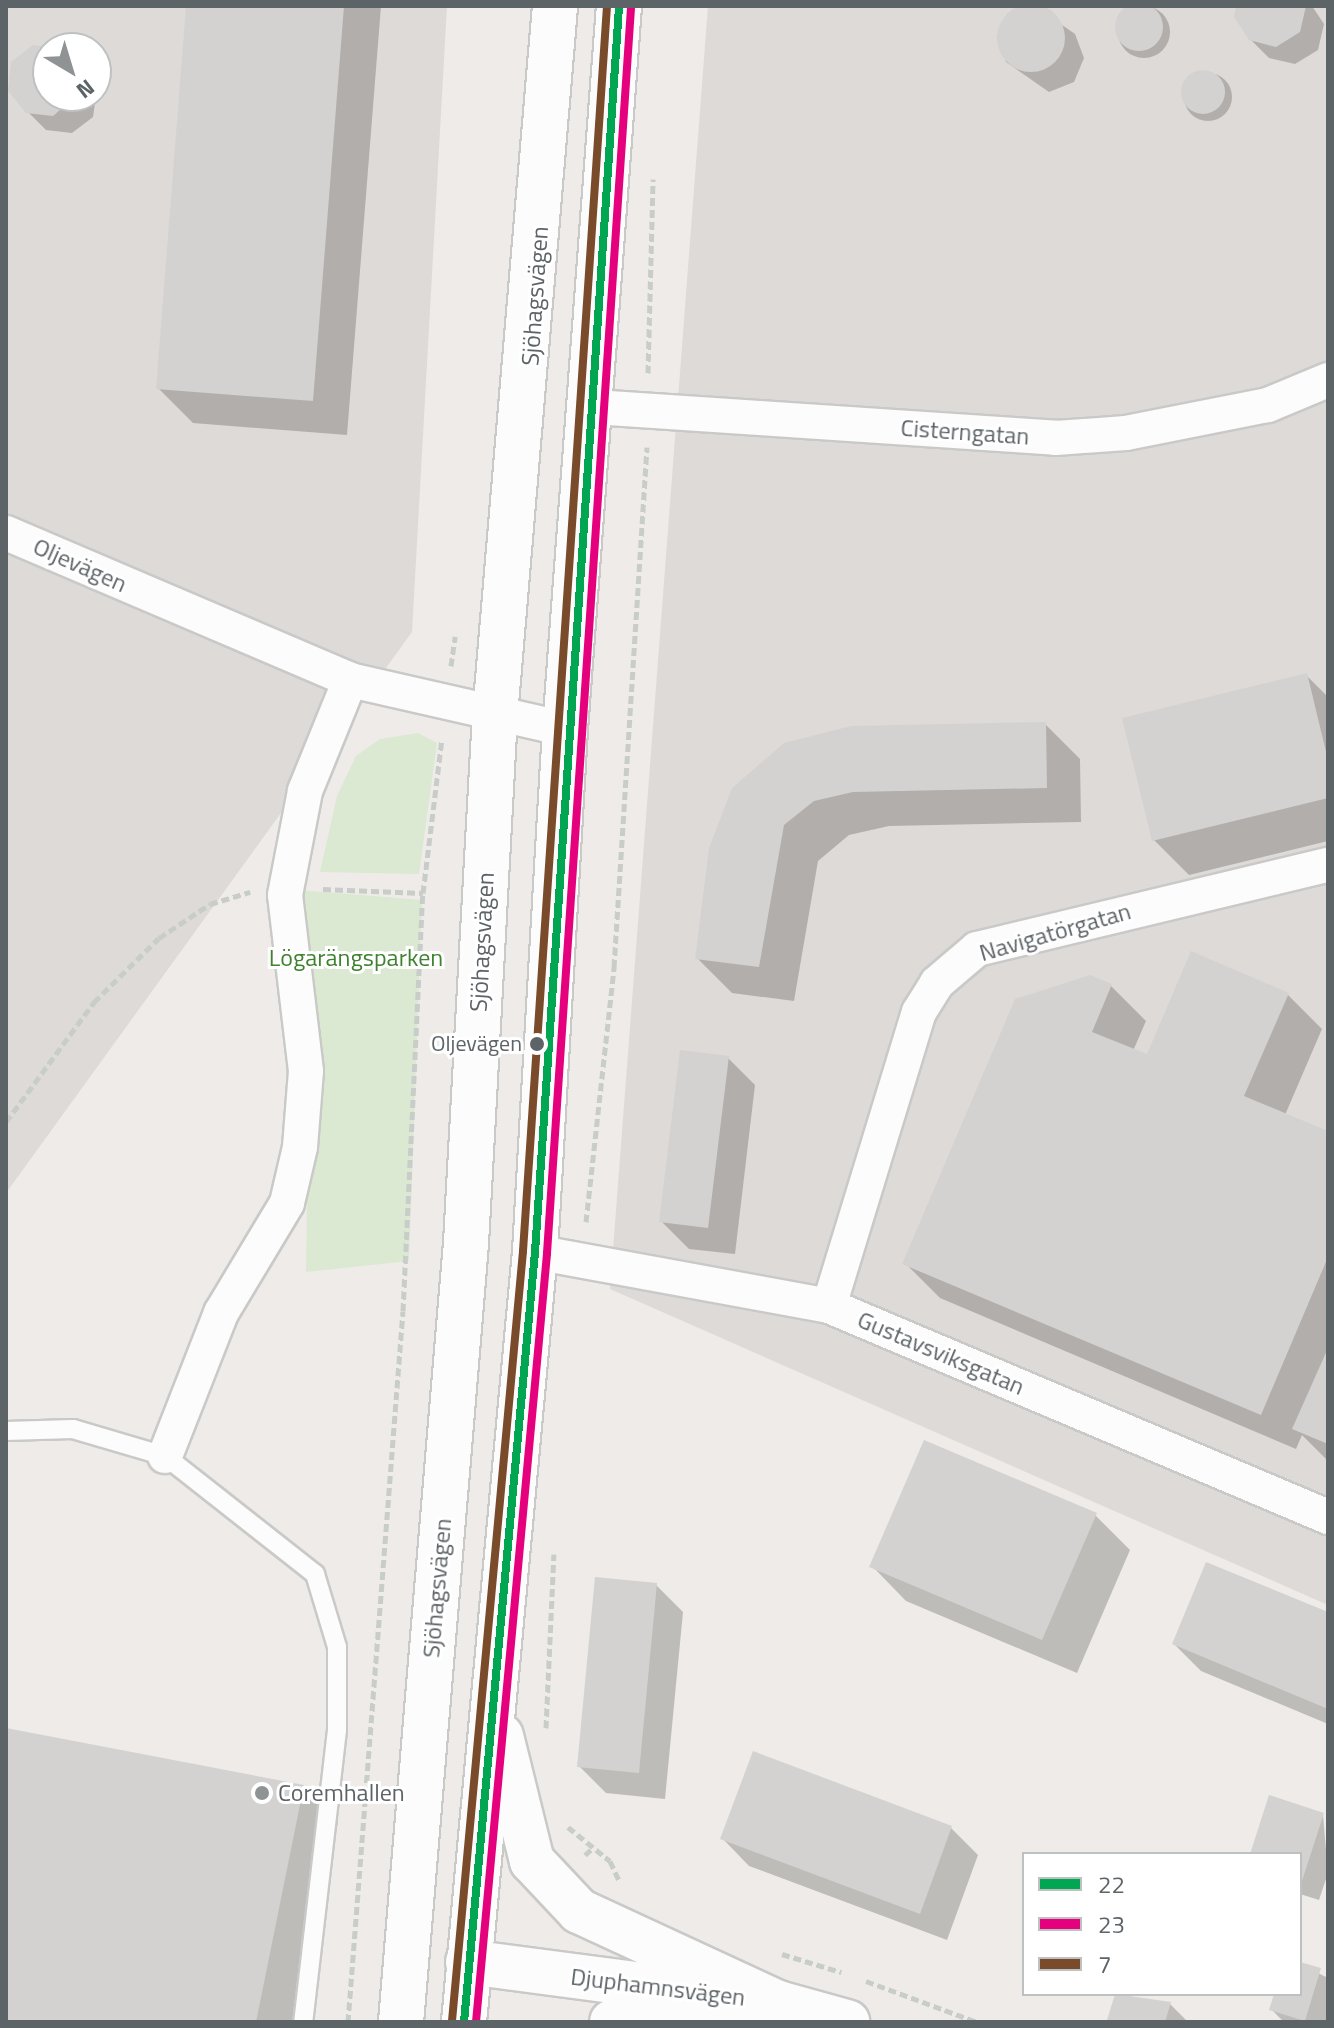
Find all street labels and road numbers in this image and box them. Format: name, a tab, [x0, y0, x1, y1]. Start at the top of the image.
street label: Sjöhagsvägen	[516, 225, 554, 367]
street label: Cisterngatan	[900, 413, 1030, 451]
street label: Oljevägen	[29, 532, 131, 598]
street label: Sjöhagsvägen	[464, 871, 500, 1013]
street label: Navigatörgatan	[976, 897, 1134, 967]
street label: Gustavsviksgatan	[853, 1305, 1029, 1401]
street label: Sjöhagsvägen	[417, 1517, 457, 1659]
street label: Djuphamnsvägen	[569, 1962, 747, 2012]

